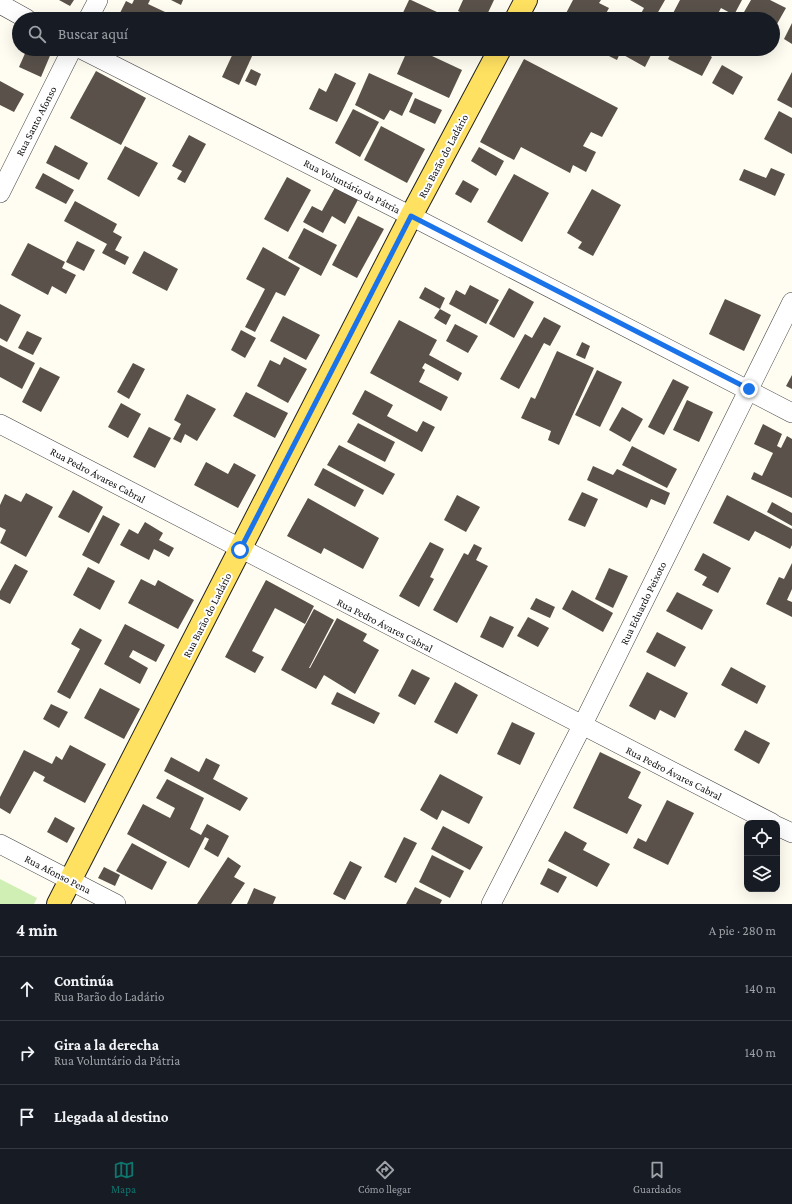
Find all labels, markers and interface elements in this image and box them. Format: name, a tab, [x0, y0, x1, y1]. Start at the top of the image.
search box	[12, 12, 780, 56]
icon: search	[26, 23, 48, 45]
text: Buscar aquí	[58, 26, 128, 42]
street label: Rua Santo Afonso	[13, 84, 59, 158]
street label: Rua Barão do Ladário	[416, 111, 470, 200]
street label: Rua Voluntário da Pátria	[302, 156, 402, 216]
route end	[740, 380, 758, 398]
street label: Rua Pedro Ávares Cabral	[48, 445, 148, 505]
route start	[231, 541, 249, 559]
street label: Rua Eduardo Peixoto	[618, 559, 669, 647]
street label: Rua Barão do Ladário	[180, 570, 234, 659]
street label: Rua Pedro Ávares Cabral	[335, 596, 435, 654]
street label: Rua Pedro Ávares Cabral	[624, 744, 724, 802]
map controls	[744, 820, 780, 892]
button: locate	[744, 820, 780, 856]
street label: Rua Afonso Pena	[23, 852, 93, 896]
button: layers	[744, 856, 780, 892]
text: 4 min	[16, 921, 58, 940]
text: A pie · 280 m	[709, 923, 776, 938]
text: Continúa	[54, 973, 114, 989]
icon: ahead	[16, 978, 38, 1000]
text: 140 m	[745, 981, 776, 996]
text: Rua Barão do Ladário	[54, 989, 164, 1004]
text: Gira a la derecha	[54, 1037, 159, 1053]
icon: right	[16, 1042, 38, 1064]
text: 140 m	[745, 1045, 776, 1060]
text: Rua Voluntário da Pátria	[54, 1053, 180, 1068]
icon: arrive	[16, 1106, 38, 1128]
text: Llegada al destino	[54, 1109, 169, 1125]
tab: Mapa	[111, 1159, 136, 1195]
tab: Cómo llegar	[358, 1159, 411, 1195]
tab: Guardados	[633, 1159, 681, 1195]

